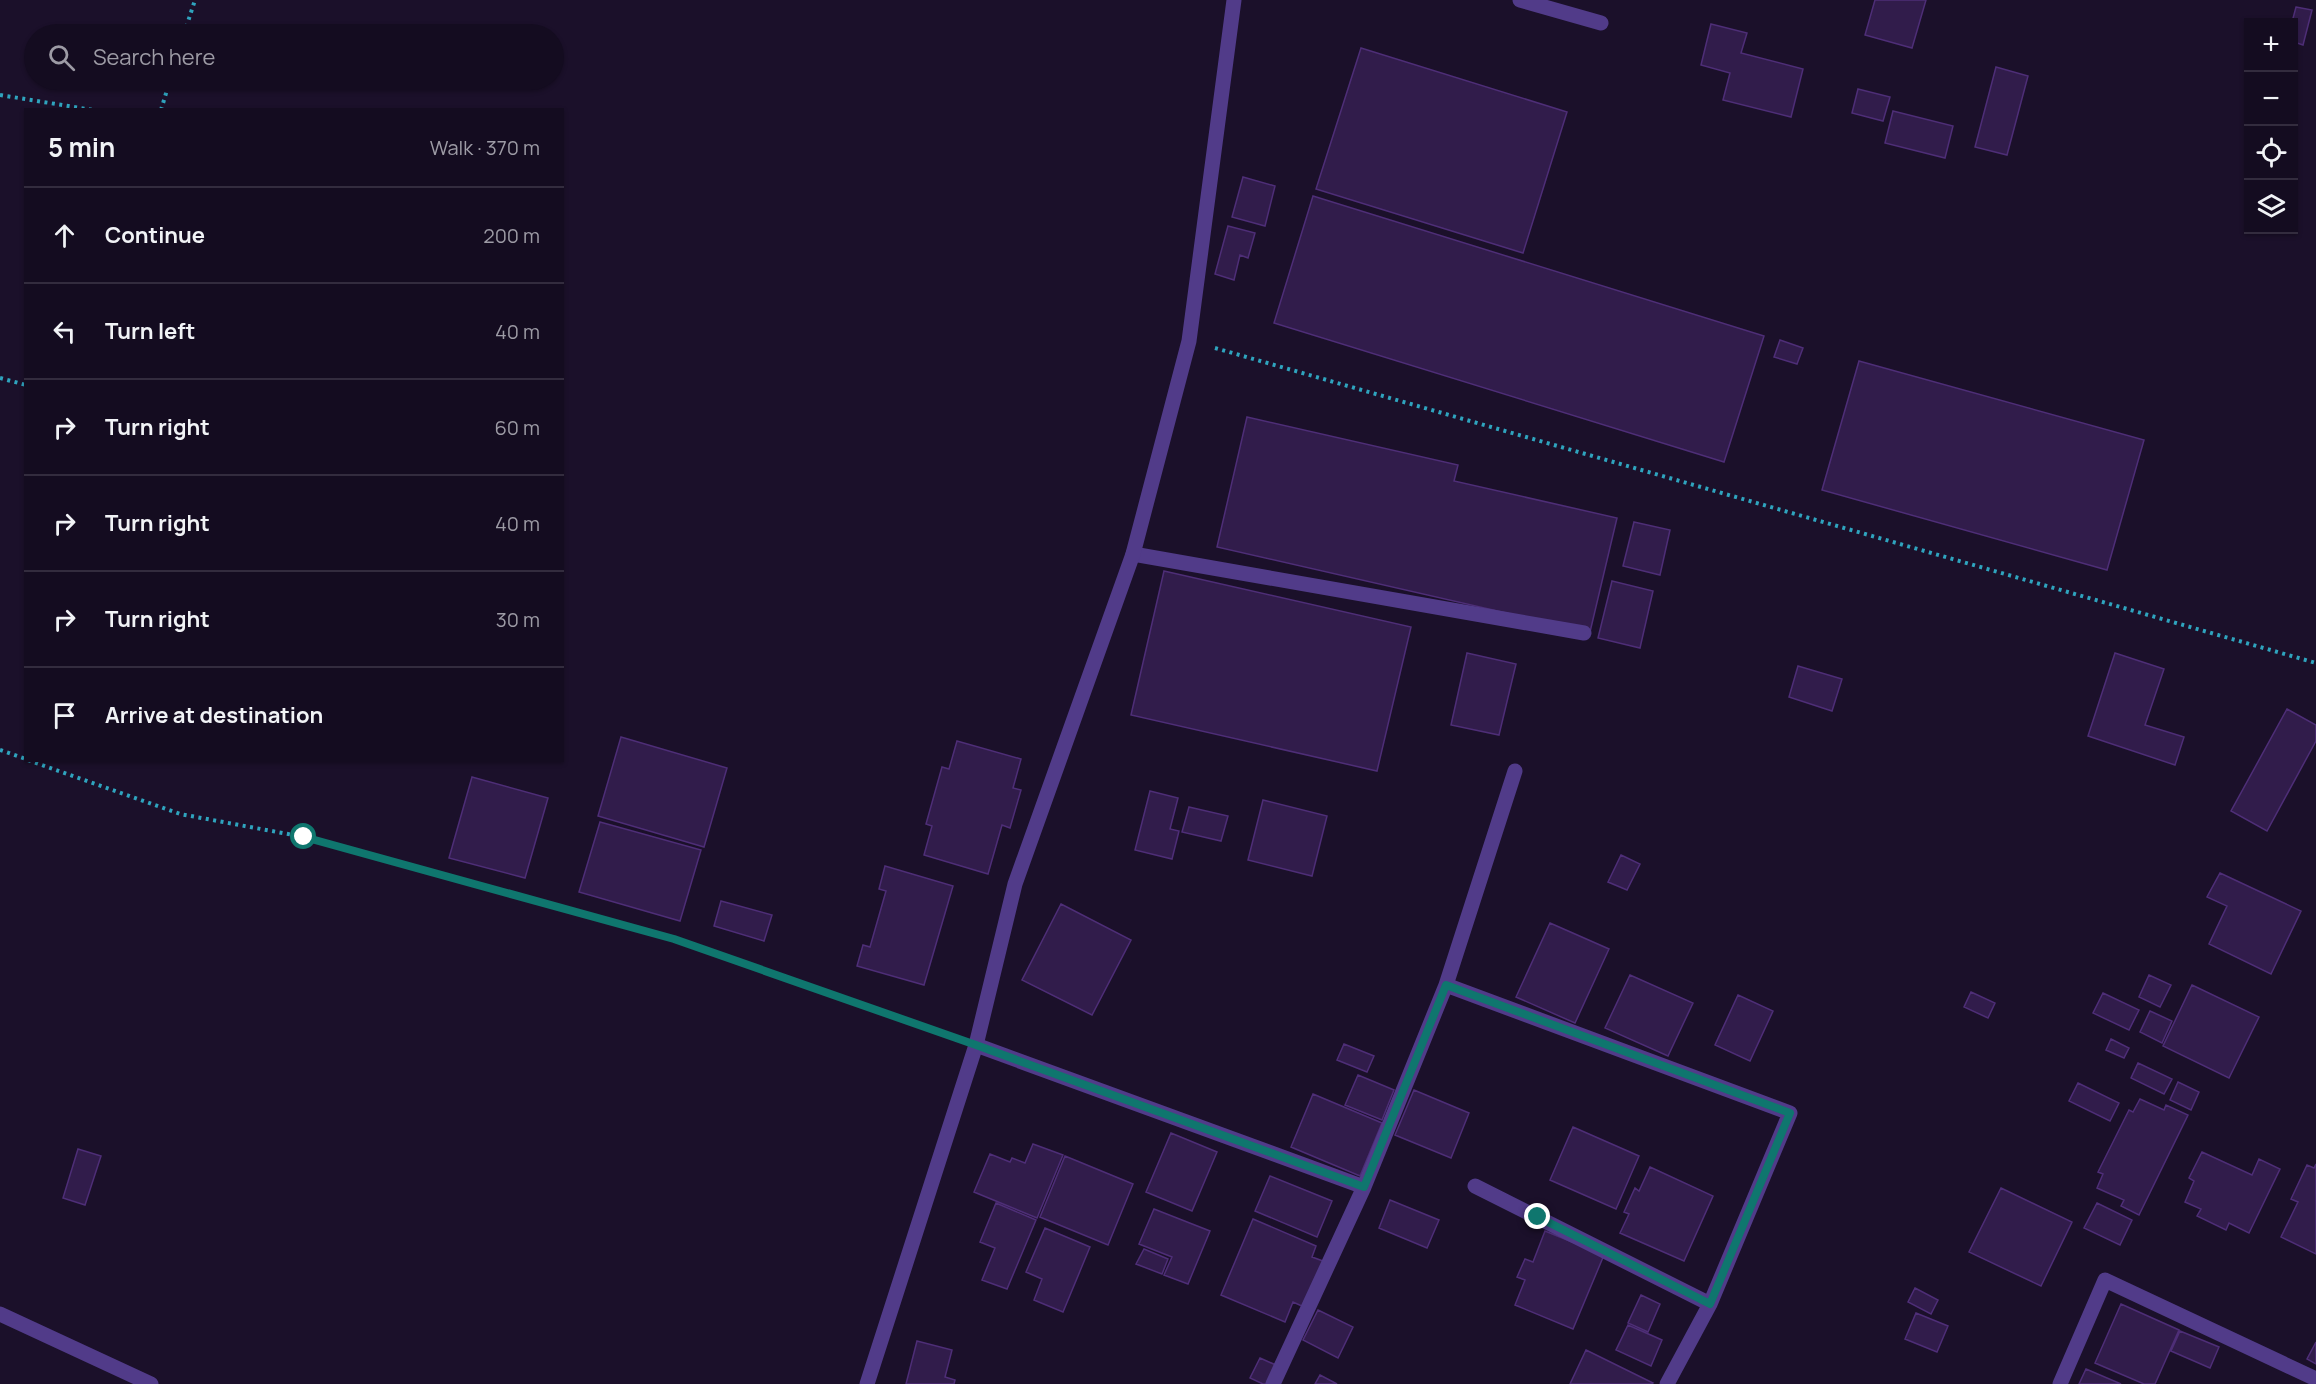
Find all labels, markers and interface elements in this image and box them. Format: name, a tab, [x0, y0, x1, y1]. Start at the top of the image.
map controls	[2244, 18, 2298, 234]
button: +	[2244, 18, 2298, 72]
search box	[24, 24, 564, 90]
icon: search	[45, 41, 78, 74]
text: Search here	[93, 42, 215, 72]
button: −	[2244, 72, 2298, 126]
button: locate	[2244, 126, 2298, 180]
text: 5 min	[48, 129, 115, 165]
text: Walk · 370 m	[430, 134, 540, 161]
button: layers	[2244, 180, 2298, 234]
icon: ahead	[48, 219, 81, 252]
text: Continue	[105, 220, 205, 250]
text: 200 m	[483, 222, 540, 249]
icon: left	[48, 315, 81, 348]
text: Turn left	[105, 316, 195, 346]
text: 40 m	[495, 318, 540, 345]
icon: right	[48, 411, 81, 444]
text: Turn right	[105, 412, 210, 442]
text: 60 m	[494, 414, 540, 441]
icon: right	[48, 507, 81, 540]
text: Turn right	[105, 508, 210, 538]
text: 40 m	[495, 510, 540, 537]
icon: right	[48, 603, 81, 636]
text: Turn right	[105, 604, 210, 634]
text: 30 m	[496, 606, 540, 633]
icon: arrive	[48, 699, 81, 732]
text: Arrive at destination	[105, 700, 323, 730]
route start	[290, 823, 316, 849]
route end	[1524, 1203, 1550, 1229]

